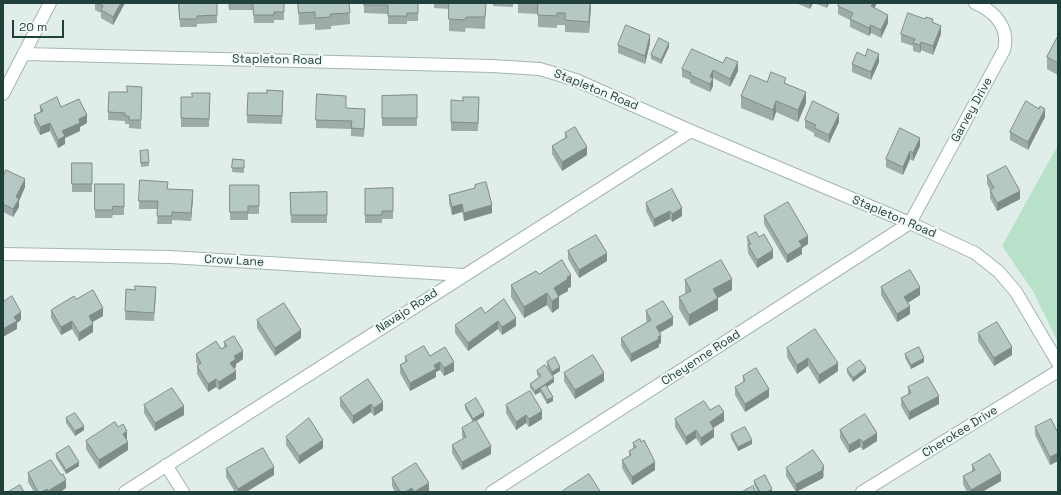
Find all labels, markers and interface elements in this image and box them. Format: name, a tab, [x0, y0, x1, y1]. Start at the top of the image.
scale bar	[14, 12, 66, 38]
text: 20 m	[19, 19, 47, 35]
street label: Stapleton Road	[232, 52, 322, 68]
street label: Stapleton Road	[552, 66, 640, 114]
street label: Garvey Drive	[948, 75, 996, 145]
street label: Stapleton Road	[850, 193, 938, 241]
street label: Crow Lane	[204, 252, 264, 270]
street label: Navajo Road	[373, 286, 441, 336]
street label: Cheyenne Road	[659, 327, 743, 389]
street label: Cherokee Drive	[920, 403, 1000, 461]

